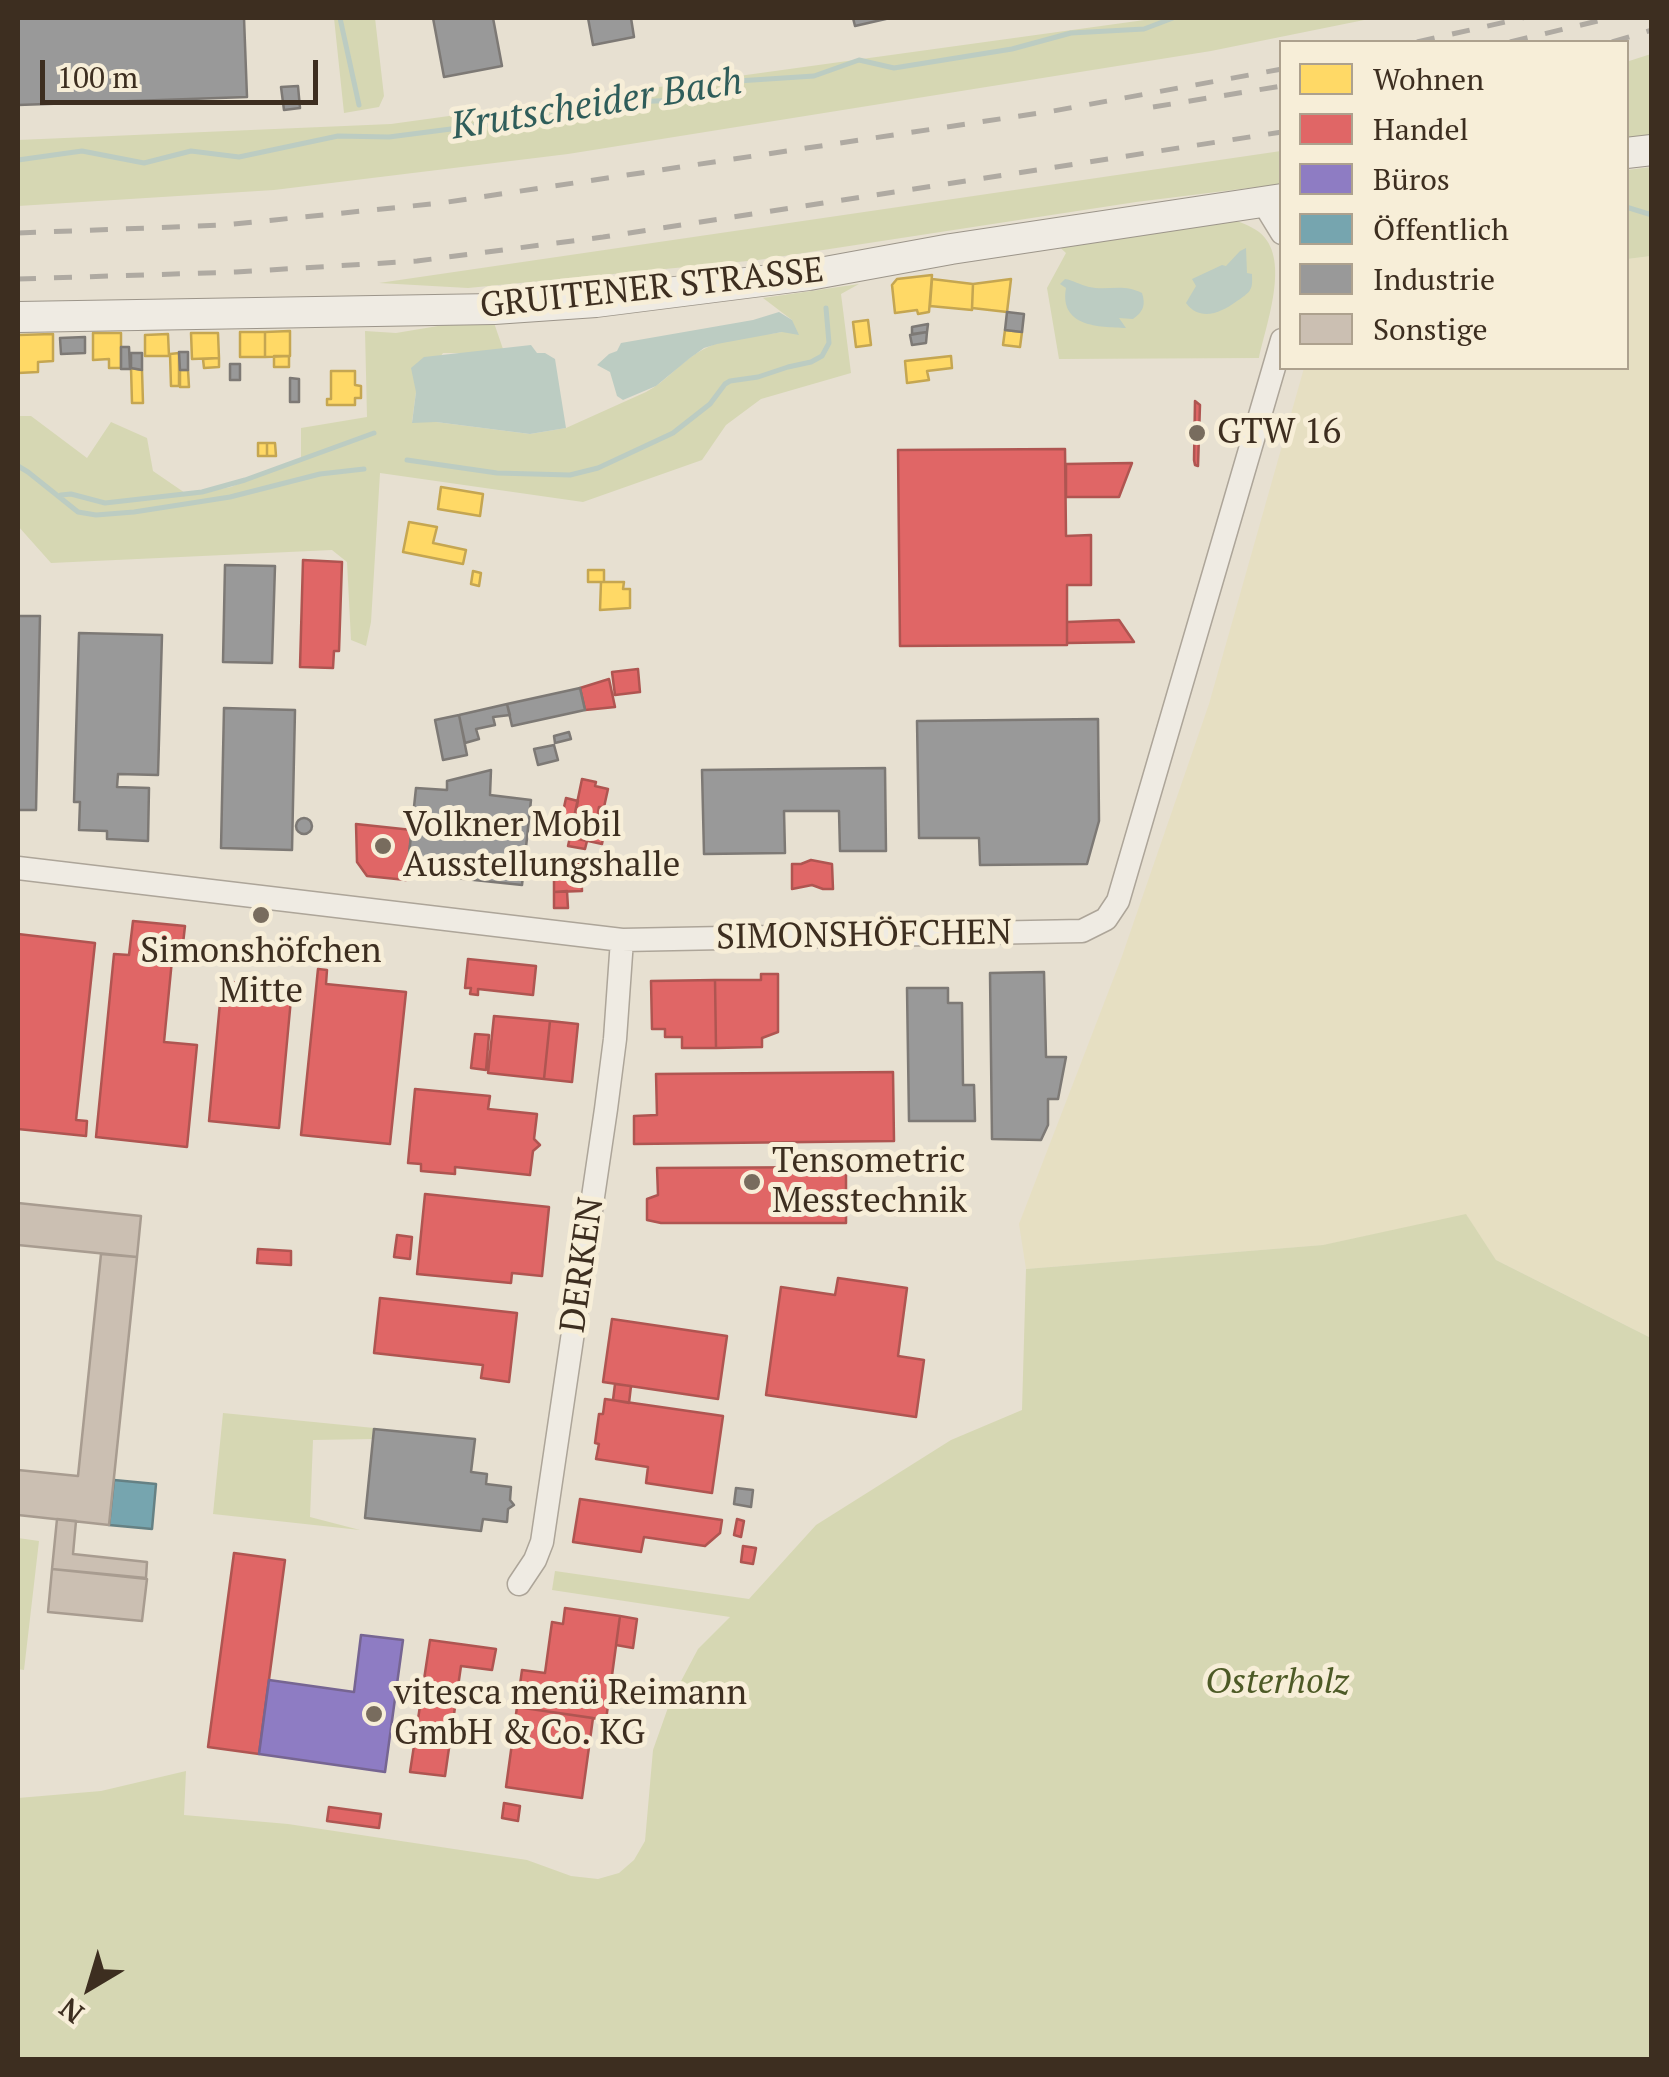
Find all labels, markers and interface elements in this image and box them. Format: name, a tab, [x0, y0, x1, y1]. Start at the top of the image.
scale bar	[45, 40, 322, 102]
legend	[1279, 40, 1629, 370]
text: 100 m	[57, 57, 138, 97]
text: Wohnen	[1373, 59, 1484, 99]
water label: Krutscheider Bach	[448, 60, 746, 150]
text: Handel	[1373, 109, 1469, 149]
text: Büros	[1373, 159, 1450, 199]
text: Öffentlich	[1373, 209, 1509, 249]
street label: GRUITENER STRASSE	[478, 250, 826, 328]
text: Industrie	[1373, 259, 1495, 299]
text: Sonstige	[1373, 309, 1488, 349]
place label: GTW 16	[1217, 412, 1341, 454]
marker: GTW 16	[1186, 422, 1208, 444]
place label: Volkner Mobil Ausstellungshalle	[403, 805, 680, 887]
marker: Volkner Mobil Ausstellungshalle	[372, 835, 394, 857]
marker: Simonshöfchen Mitte	[250, 904, 272, 926]
street label: SIMONSHÖFCHEN	[716, 912, 1012, 960]
place label: Simonshöfchen Mitte	[140, 931, 382, 1013]
place label: Tensometric Messtechnik	[772, 1141, 967, 1223]
marker: Tensometric Messtechnik	[741, 1171, 763, 1193]
street label: DERKEN	[553, 1195, 613, 1335]
park label: Osterholz	[1205, 1662, 1349, 1704]
place label: vitesca menü Reimann GmbH & Co. KG	[394, 1673, 747, 1755]
marker: vitesca menü Reimann GmbH & Co. KG	[363, 1703, 385, 1725]
north arrow	[40, 1937, 140, 2037]
text: N	[51, 1990, 91, 2032]

